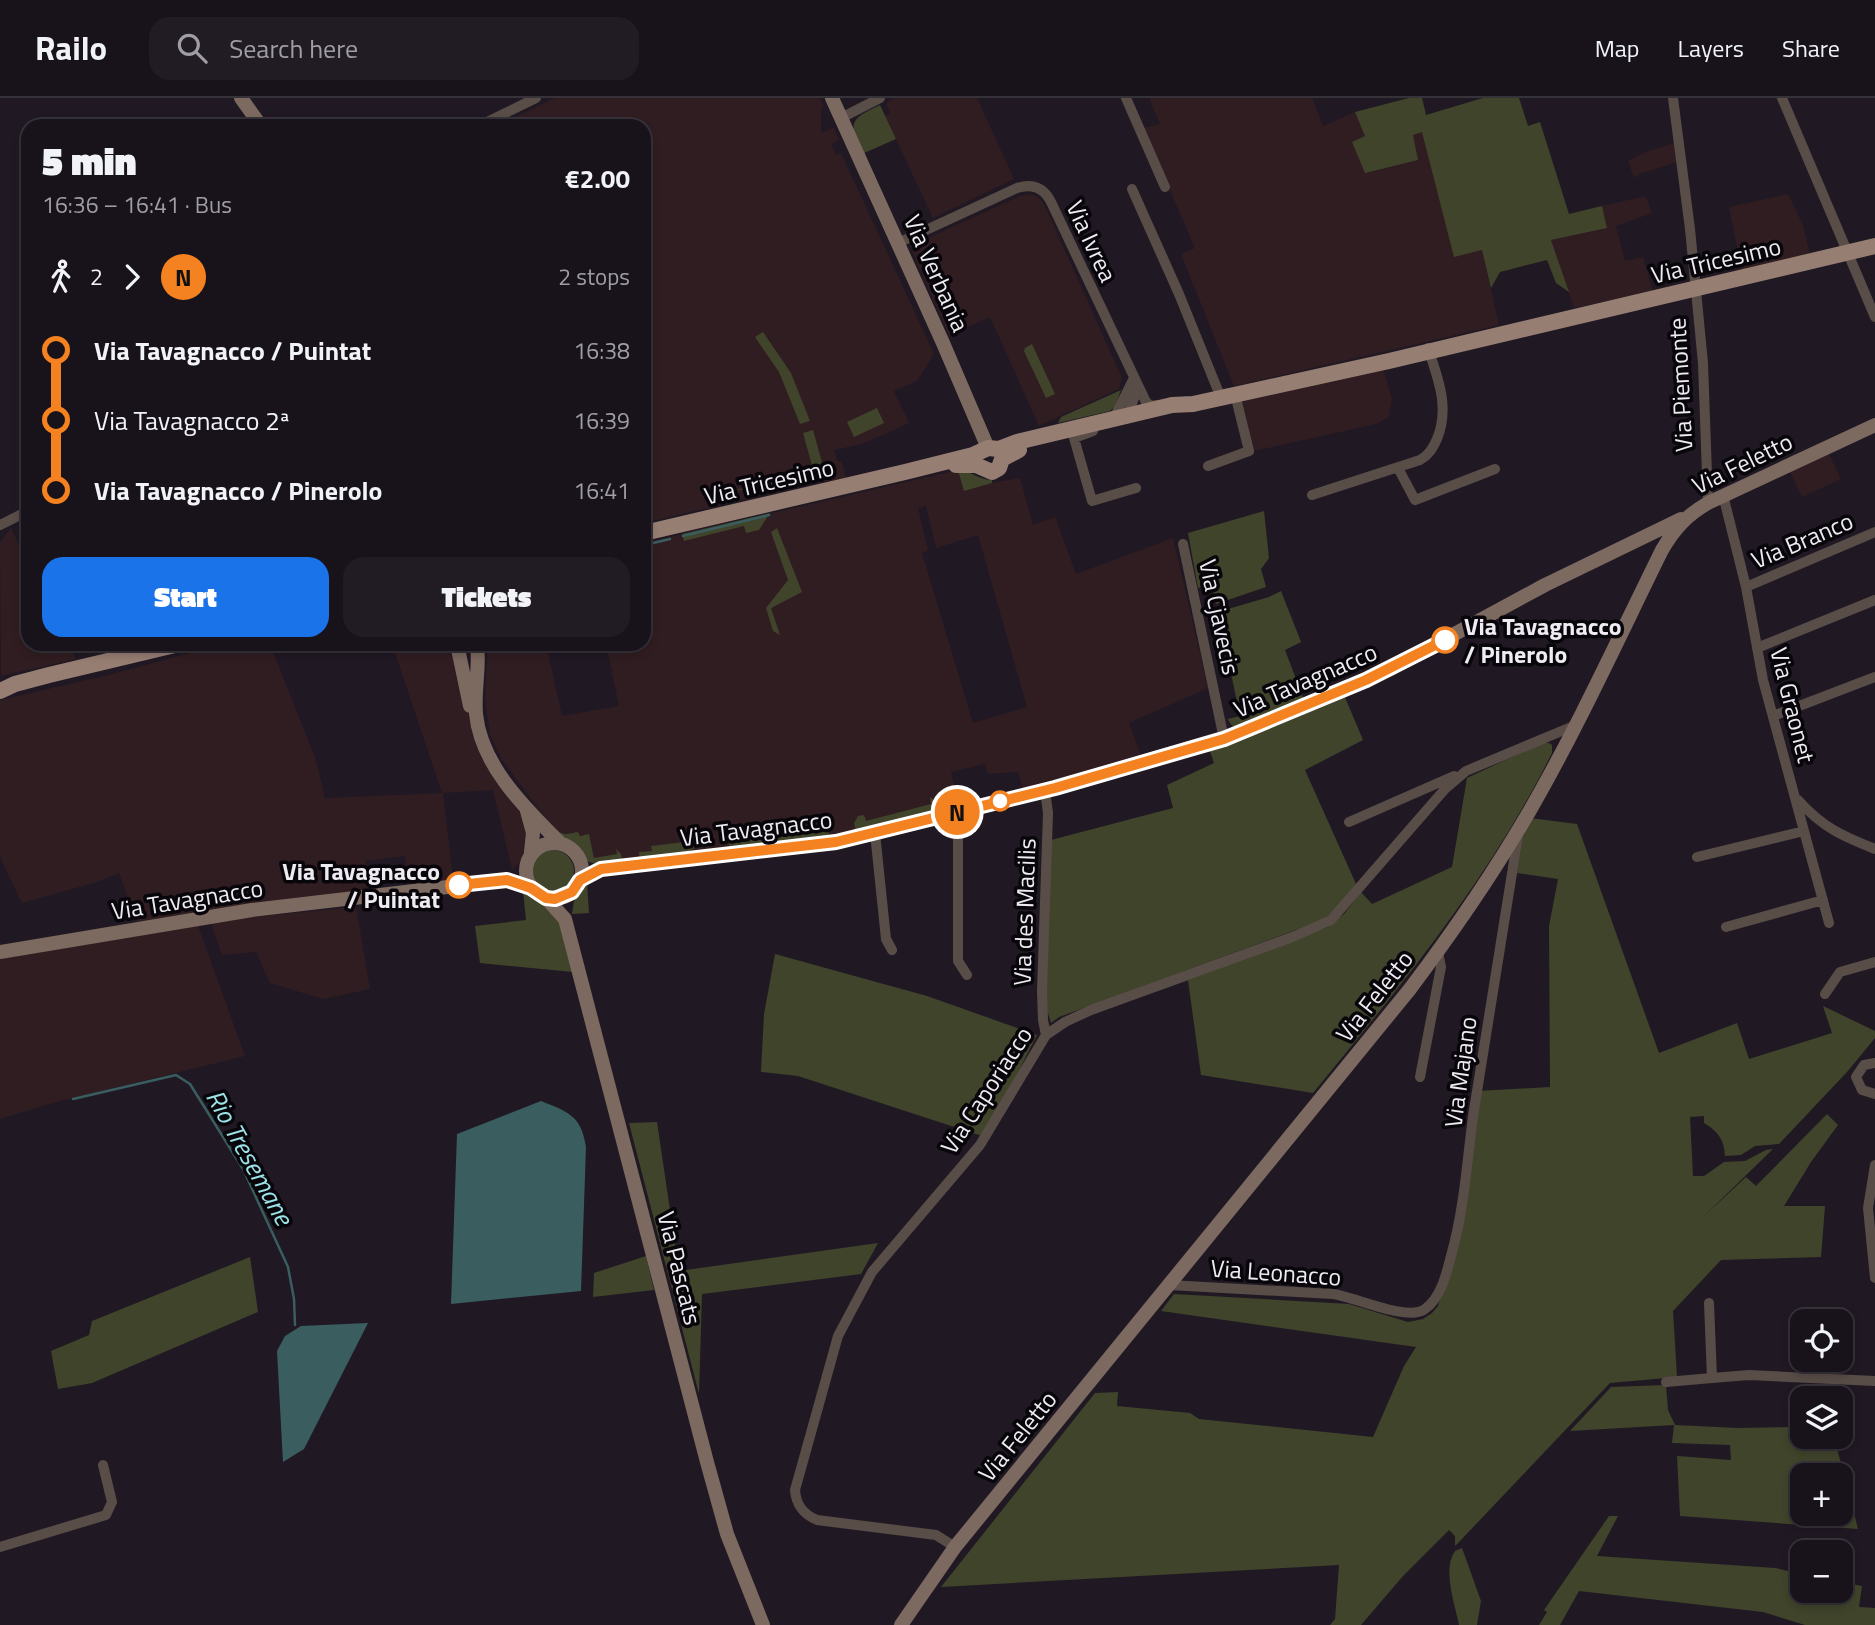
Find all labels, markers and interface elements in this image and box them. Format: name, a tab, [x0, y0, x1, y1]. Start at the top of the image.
search box	[149, 17, 639, 80]
text: Railo	[35, 23, 107, 73]
icon: search	[173, 29, 211, 67]
text: Search here	[229, 29, 358, 68]
text: Map	[1595, 30, 1640, 66]
text: Layers	[1678, 30, 1744, 66]
text: Share	[1782, 30, 1840, 66]
text: 5 min	[42, 132, 136, 190]
text: €2.00	[565, 159, 630, 198]
text: 16:36 – 16:41 · Bus	[42, 187, 232, 222]
street label: Via Ivrea	[1057, 194, 1127, 288]
street label: Via Verbania	[895, 209, 979, 337]
street label: Via Tricesimo	[1648, 228, 1784, 292]
icon: walk	[42, 258, 80, 296]
icon: forward	[113, 258, 151, 296]
text: 2	[90, 259, 103, 294]
text: N	[175, 259, 192, 295]
text: 2 stops	[558, 259, 630, 294]
street label: Via Piemonte	[1659, 317, 1701, 453]
text: Via Tavagnacco / Puintat	[94, 331, 371, 370]
text: 16:38	[573, 333, 630, 368]
text: Via Tavagnacco 2ª	[94, 401, 290, 440]
text: 16:39	[573, 403, 630, 438]
street label: Via Feletto	[1686, 423, 1798, 503]
street label: Via Tricesimo	[701, 449, 837, 513]
text: Via Tavagnacco / Pinerolo	[94, 471, 382, 510]
text: 16:41	[573, 473, 630, 508]
street label: Via Branco	[1745, 502, 1859, 578]
street label: Via Cjavecis	[1190, 556, 1250, 678]
button: Start	[42, 557, 329, 637]
button: Tickets	[343, 557, 630, 637]
place label: Via Tavagnacco / Pinerolo	[1464, 608, 1622, 672]
marker: Via Tavagnacco / Pinerolo	[1432, 627, 1458, 653]
street label: Via Tavagnacco	[1228, 634, 1382, 726]
street label: Via Graonet	[1761, 644, 1825, 767]
line badge: N	[934, 789, 980, 835]
unlabelled marker	[990, 791, 1010, 811]
text: N	[949, 794, 965, 830]
street label: Via Tavagnacco	[678, 801, 834, 855]
street label: Via des Macilis	[1003, 838, 1045, 986]
place label: Via Tavagnacco / Puintat	[282, 853, 440, 917]
street label: Via Tavagnacco	[109, 869, 265, 929]
marker: Via Tavagnacco / Puintat	[446, 872, 472, 898]
street label: Via Feletto	[1327, 942, 1421, 1050]
street label: Via Majano	[1434, 1014, 1486, 1130]
street label: Via Caporiacco	[931, 1019, 1041, 1161]
water label: Rio Tresemane	[197, 1082, 304, 1234]
street label: Via Pascats	[649, 1207, 711, 1329]
street label: Via Leonacco	[1209, 1249, 1343, 1295]
map controls	[1790, 1309, 1853, 1603]
button: locate	[1790, 1309, 1853, 1372]
street label: Via Feletto	[969, 1383, 1065, 1489]
button: layers	[1790, 1386, 1853, 1449]
button: +	[1790, 1463, 1853, 1526]
button: −	[1790, 1540, 1853, 1603]

